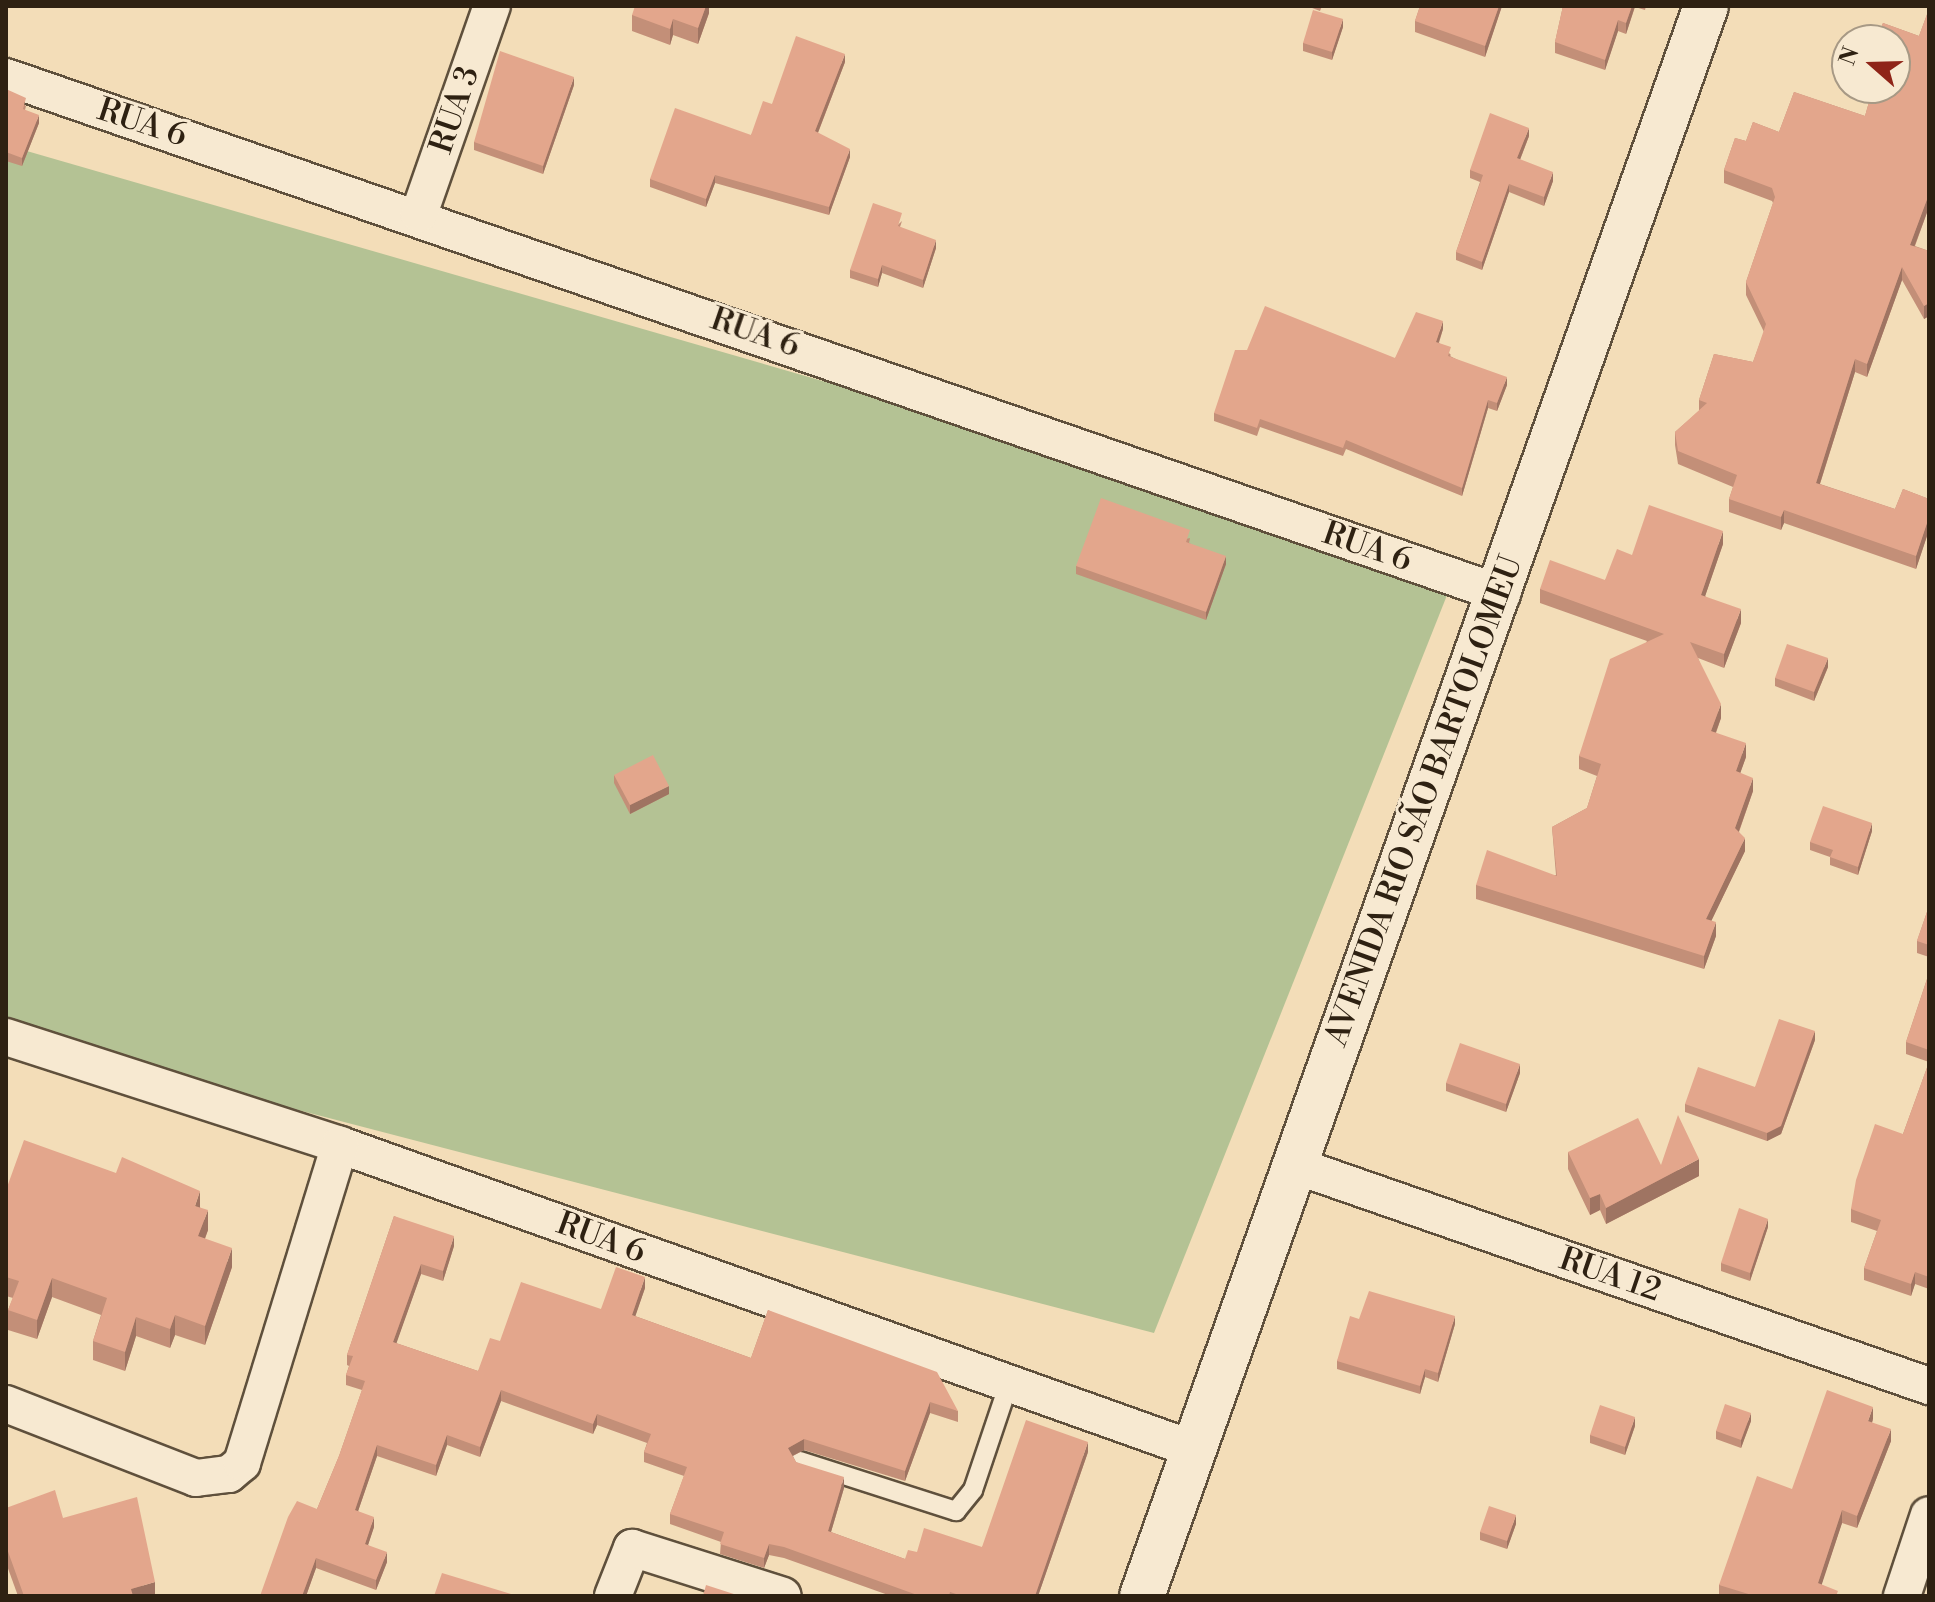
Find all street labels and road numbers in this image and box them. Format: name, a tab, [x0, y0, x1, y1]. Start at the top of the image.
street label: RUA 3	[422, 61, 488, 159]
street label: RUA 6	[92, 91, 192, 155]
street label: RUA 6	[705, 300, 805, 366]
street label: RUA 6	[1317, 514, 1417, 580]
street label: AVENIDA RIO SÃO BARTOLOMEU	[1317, 551, 1531, 1051]
street label: RUA 6	[551, 1204, 651, 1272]
street label: RUA 12	[1554, 1240, 1666, 1310]

